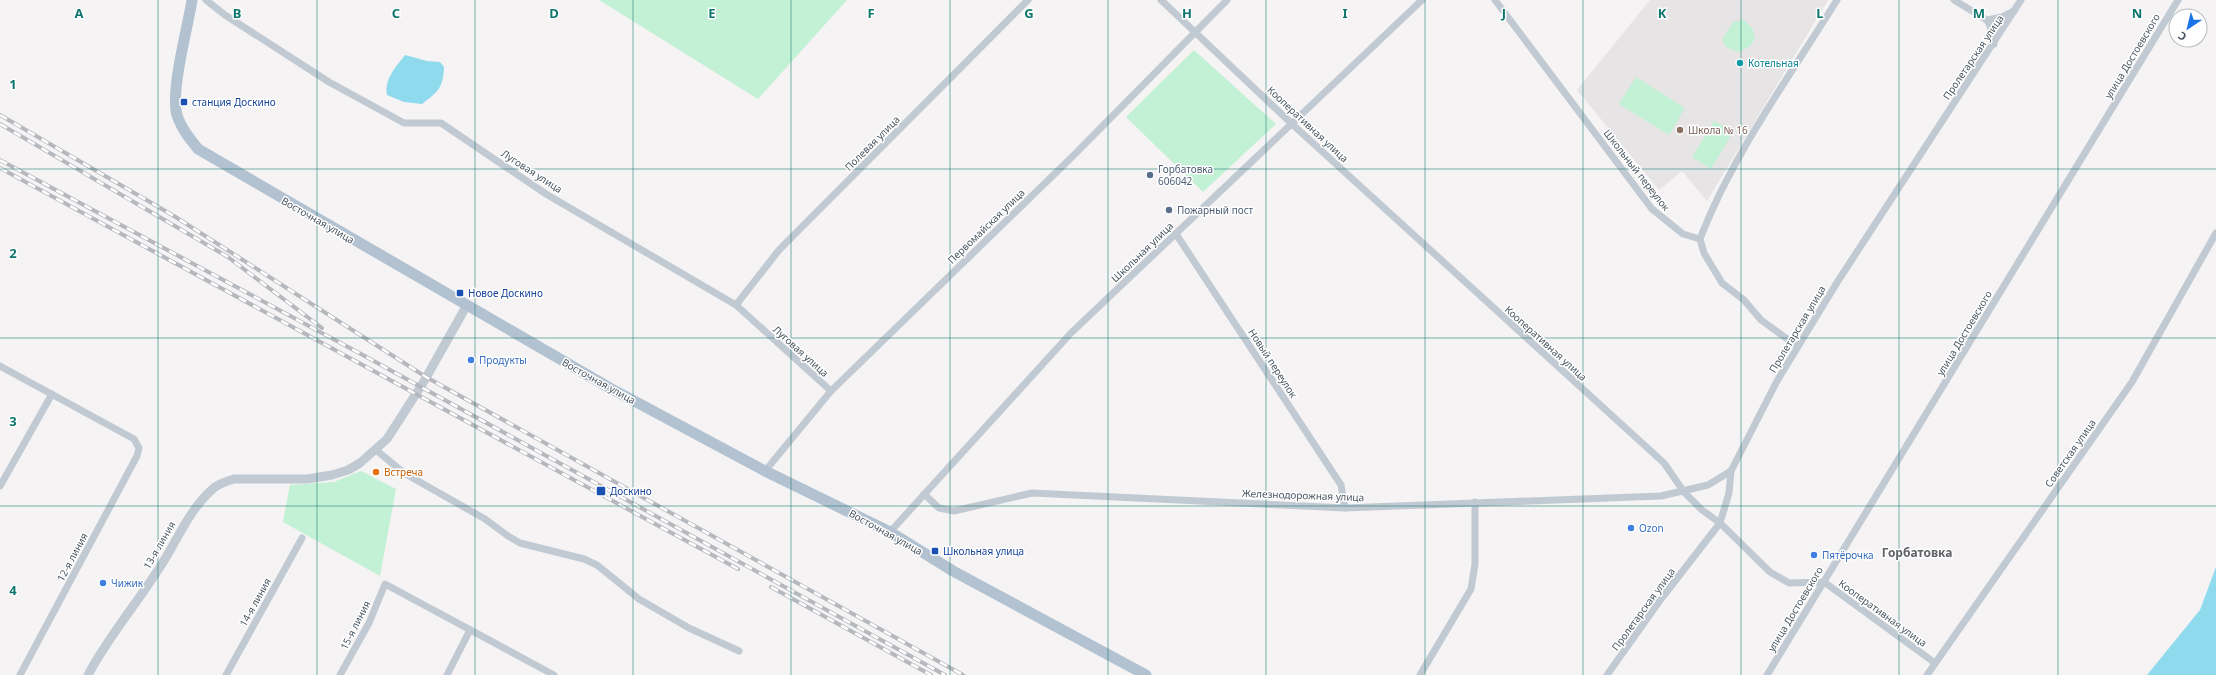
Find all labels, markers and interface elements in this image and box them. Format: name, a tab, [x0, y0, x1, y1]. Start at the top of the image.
text: A	[75, 4, 84, 22]
text: B	[233, 4, 241, 22]
text: C	[392, 4, 400, 22]
text: D	[549, 4, 559, 22]
text: E	[708, 4, 716, 22]
text: F	[867, 4, 875, 22]
text: G	[1024, 4, 1034, 22]
text: H	[1182, 4, 1192, 22]
text: I	[1342, 4, 1348, 22]
text: J	[1501, 4, 1506, 22]
text: K	[1658, 4, 1667, 22]
text: L	[1816, 4, 1824, 22]
text: M	[1973, 4, 1985, 22]
text: N	[2132, 4, 2142, 22]
north arrow	[2168, 8, 2208, 48]
street label: улица Достоевского	[2101, 11, 2163, 101]
street label: Пролетарская улица	[1939, 12, 2007, 102]
text: С	[2175, 28, 2189, 45]
place label: Котельная	[1748, 56, 1799, 70]
marker: Котельная	[1735, 58, 1745, 68]
text: 1	[9, 75, 17, 93]
street label: Кооперативная улица	[1264, 83, 1352, 165]
place label: станция Доскино	[192, 95, 276, 109]
marker: станция Доскино	[179, 97, 189, 107]
street label: Полевая улица	[841, 112, 903, 174]
place label: Школа № 16	[1688, 123, 1748, 137]
marker: Школа № 16	[1675, 125, 1685, 135]
street label: Школьный переулок	[1601, 126, 1674, 214]
street label: Луговая улица	[499, 146, 565, 196]
place label: Горбатовка 606042	[1158, 162, 1213, 188]
marker: Горбатовка 606042	[1145, 170, 1155, 180]
street label: Первомайская улица	[944, 185, 1028, 267]
street label: Восточная улица	[279, 193, 357, 247]
place label: Пожарный пост	[1177, 203, 1254, 217]
marker: Пожарный пост	[1164, 205, 1174, 215]
street label: Школьная улица	[1108, 219, 1176, 285]
text: 2	[9, 244, 17, 262]
street label: Пролетарская улица	[1765, 283, 1829, 375]
place label: Новое Доскино	[468, 286, 543, 300]
marker: Новое Доскино	[455, 288, 465, 298]
street label: улица Достоевского	[1933, 288, 1995, 378]
street label: Кооперативная улица	[1502, 302, 1590, 384]
street label: Луговая улица	[770, 322, 832, 380]
street label: Новый переулок	[1245, 326, 1301, 401]
place label: Продукты	[479, 353, 527, 367]
marker: Продукты	[466, 355, 476, 365]
street label: Восточная улица	[560, 355, 638, 407]
text: 3	[9, 412, 17, 430]
street label: Советская улица	[2041, 416, 2099, 490]
place label: Встреча	[384, 465, 423, 479]
marker: Встреча	[371, 467, 381, 477]
place label: Доскино	[610, 484, 652, 498]
marker: Доскино	[595, 485, 607, 497]
street label: Железнодорожная улица	[1242, 486, 1364, 504]
street label: Восточная улица	[847, 506, 925, 558]
street label: 13-я линия	[140, 518, 178, 572]
place label: Ozon	[1639, 521, 1664, 535]
marker: Ozon	[1626, 523, 1636, 533]
street label: 12-я линия	[53, 530, 91, 584]
place label: Школьная улица	[943, 544, 1024, 558]
district label: Горбатовка	[1882, 544, 1952, 561]
marker: Школьная улица	[930, 546, 940, 556]
place label: Пятёрочка	[1822, 548, 1874, 562]
marker: Пятёрочка	[1809, 550, 1819, 560]
street label: улица Достоевского	[1764, 564, 1826, 654]
street label: Пролетарская улица	[1608, 565, 1678, 653]
street label: 14-я линия	[236, 575, 274, 629]
place label: Чижик	[111, 576, 144, 590]
street label: Кооперативная улица	[1836, 576, 1930, 650]
marker: Чижик	[98, 578, 108, 588]
text: 4	[9, 581, 17, 599]
street label: 15-я линия	[337, 598, 373, 652]

